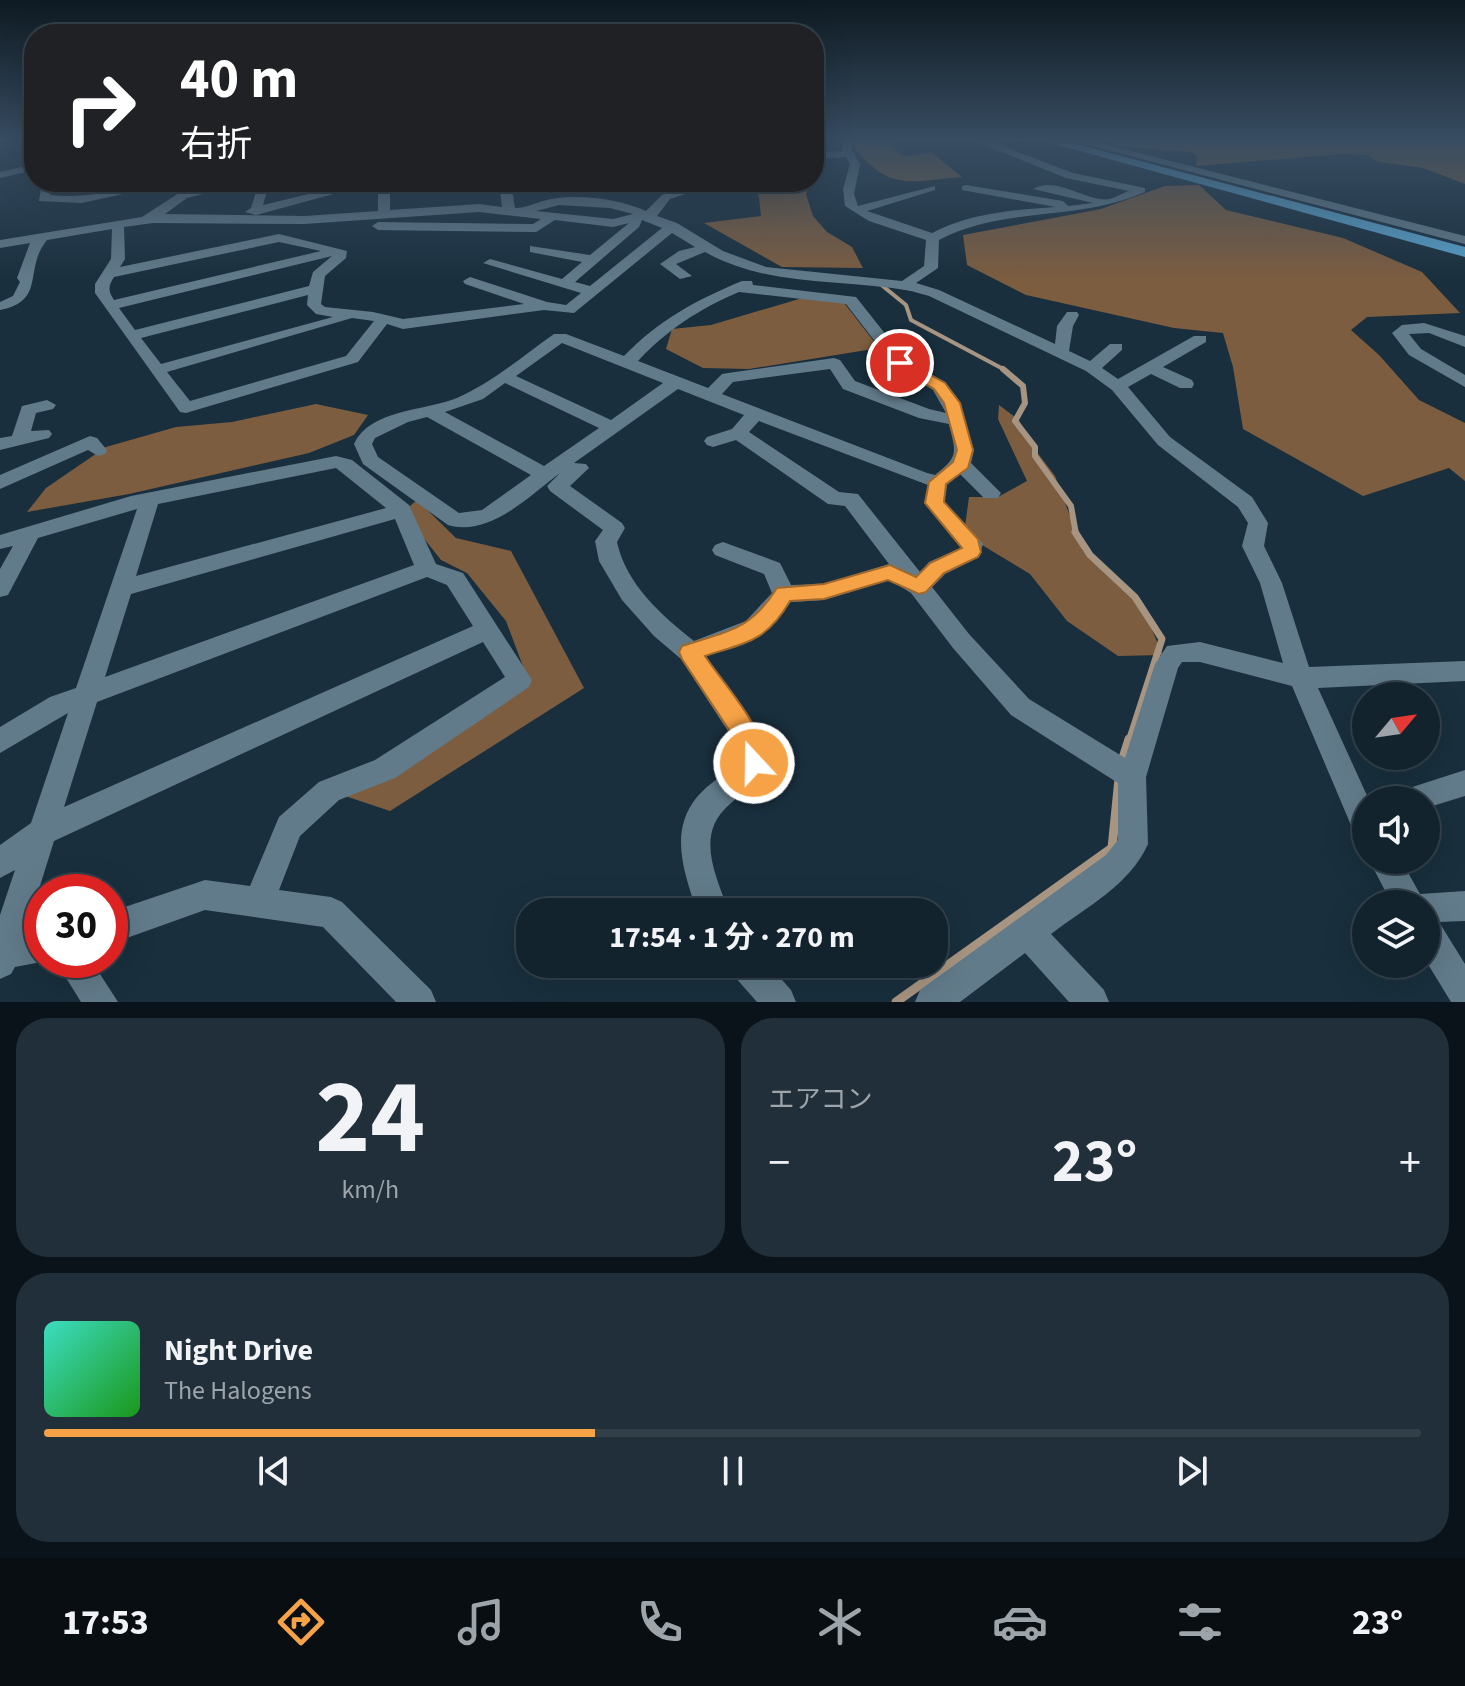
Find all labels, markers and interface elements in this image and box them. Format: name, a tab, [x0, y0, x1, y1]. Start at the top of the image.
text: 40 m	[180, 40, 298, 119]
icon: right	[48, 56, 152, 160]
text: 右折	[180, 119, 252, 170]
pin	[866, 329, 934, 397]
icon: arrive	[878, 341, 922, 385]
north arrow	[1352, 682, 1440, 770]
map controls	[1352, 682, 1440, 978]
position arrow	[712, 721, 796, 805]
button: sound	[1352, 786, 1440, 874]
speed limit sign: 30	[24, 874, 128, 978]
button: layers	[1352, 890, 1440, 978]
text: 17:54 · 1 分 · 270 m	[609, 916, 855, 959]
text: 24	[315, 1045, 425, 1193]
text: エアコン	[769, 1081, 873, 1118]
text: 23°	[1052, 1120, 1137, 1205]
text: −	[769, 1132, 790, 1195]
text: +	[1399, 1132, 1421, 1195]
text: km/h	[341, 1171, 399, 1208]
text: Night Drive	[164, 1329, 313, 1372]
text: The Halogens	[164, 1372, 312, 1409]
icon: previous	[252, 1449, 296, 1493]
icon: pause	[711, 1449, 755, 1493]
icon: next	[1170, 1449, 1214, 1493]
icon: directions	[273, 1594, 329, 1650]
icon: music	[453, 1594, 509, 1650]
icon: phone	[632, 1594, 688, 1650]
icon: climate	[812, 1594, 868, 1650]
icon: car	[992, 1594, 1048, 1650]
icon: filters	[1172, 1594, 1228, 1650]
text: 17:53	[62, 1597, 149, 1648]
text: 23°	[1352, 1597, 1403, 1648]

